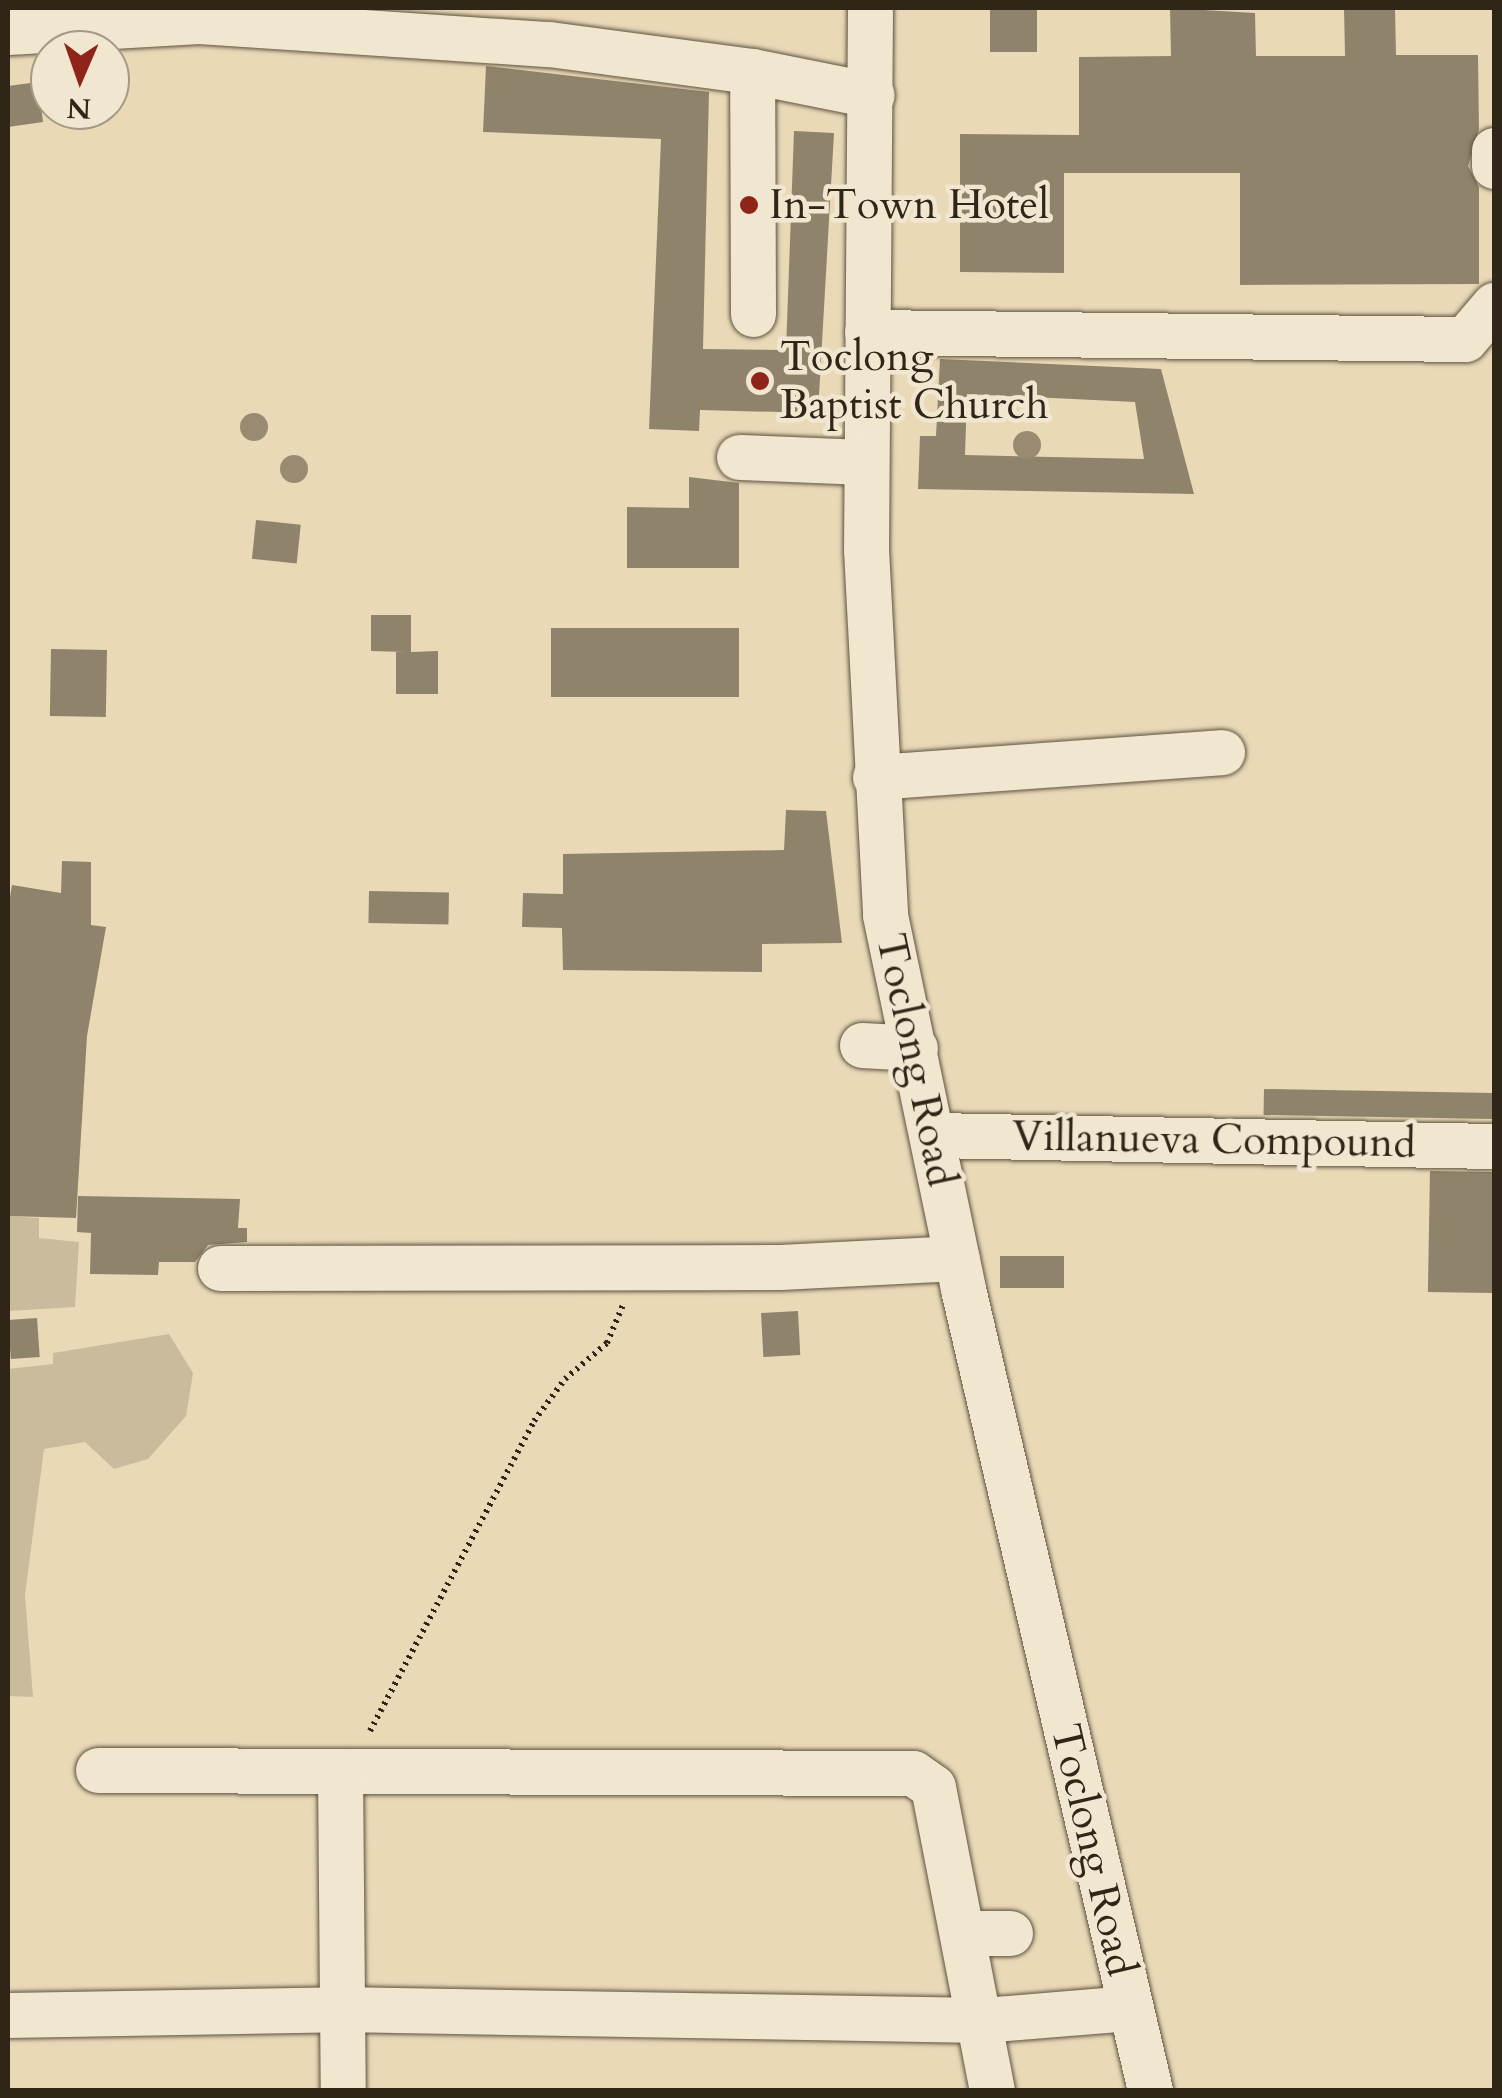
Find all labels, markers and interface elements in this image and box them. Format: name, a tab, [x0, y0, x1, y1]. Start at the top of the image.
north arrow	[30, 30, 130, 130]
text: N	[66, 89, 92, 127]
place label: In-Town Hotel	[769, 180, 1049, 230]
marker: In-Town Hotel	[738, 194, 760, 216]
place label: Toclong Baptist Church	[780, 332, 1048, 431]
marker: Toclong Baptist Church	[749, 370, 771, 392]
street label: Toclong Road	[865, 929, 967, 1191]
street label: Villanueva Compound	[1012, 1111, 1416, 1169]
street label: Toclong Road	[1040, 1719, 1146, 1981]

